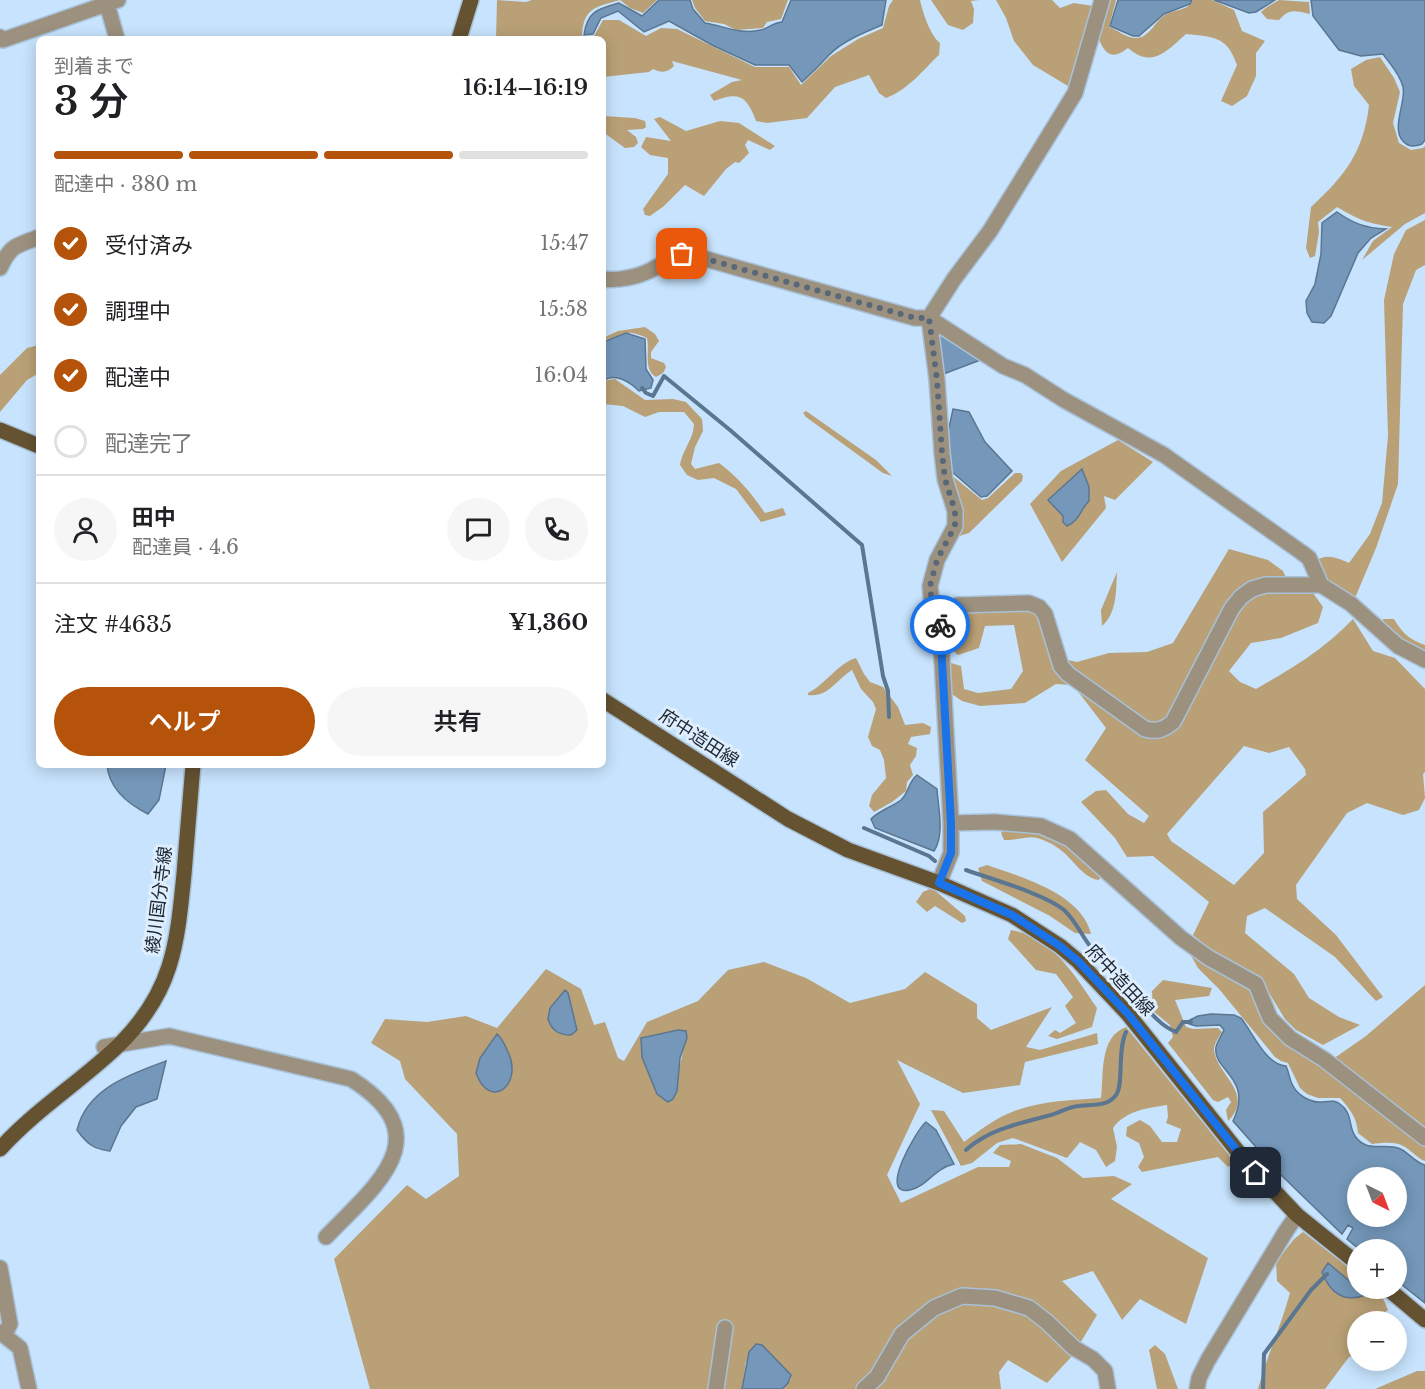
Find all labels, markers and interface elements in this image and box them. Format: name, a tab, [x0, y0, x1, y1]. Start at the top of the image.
text: 到着まで	[54, 54, 134, 78]
text: 16:14–16:19	[463, 74, 588, 101]
text: 3 分	[54, 77, 128, 126]
text: 配達中 · 380 m	[54, 172, 197, 196]
icon: check	[54, 227, 87, 260]
pin	[656, 228, 707, 279]
text: 15:47	[540, 231, 588, 255]
text: 受付済み	[105, 232, 193, 259]
icon: bag	[665, 237, 698, 270]
icon: check	[54, 293, 87, 326]
text: 15:58	[539, 297, 588, 321]
text: 調理中	[105, 298, 171, 325]
icon: check	[54, 359, 87, 392]
text: 16:04	[535, 363, 588, 387]
text: 配達中	[105, 364, 171, 391]
text: 配達完了	[105, 430, 193, 457]
button: person	[54, 498, 117, 561]
button: chat	[447, 498, 510, 561]
button: phone	[525, 498, 588, 561]
text: 田中	[132, 504, 176, 531]
text: 配達員 · 4.6	[132, 535, 239, 559]
courier	[910, 595, 970, 655]
text: ¥1,360	[508, 609, 588, 636]
icon: bike	[924, 609, 957, 642]
text: 注文 #4635	[54, 611, 172, 638]
button: ヘルプ	[54, 687, 315, 756]
button: 共有	[327, 687, 588, 756]
street label: 府中造田線	[655, 704, 743, 772]
street label: 綾川国分寺線	[142, 845, 176, 955]
street label: 府中造田線	[1081, 940, 1159, 1020]
pin	[1230, 1147, 1281, 1198]
icon: home	[1239, 1156, 1272, 1189]
north arrow	[1347, 1167, 1407, 1227]
map controls	[1347, 1167, 1407, 1371]
button: +	[1347, 1239, 1407, 1299]
button: −	[1347, 1311, 1407, 1371]

